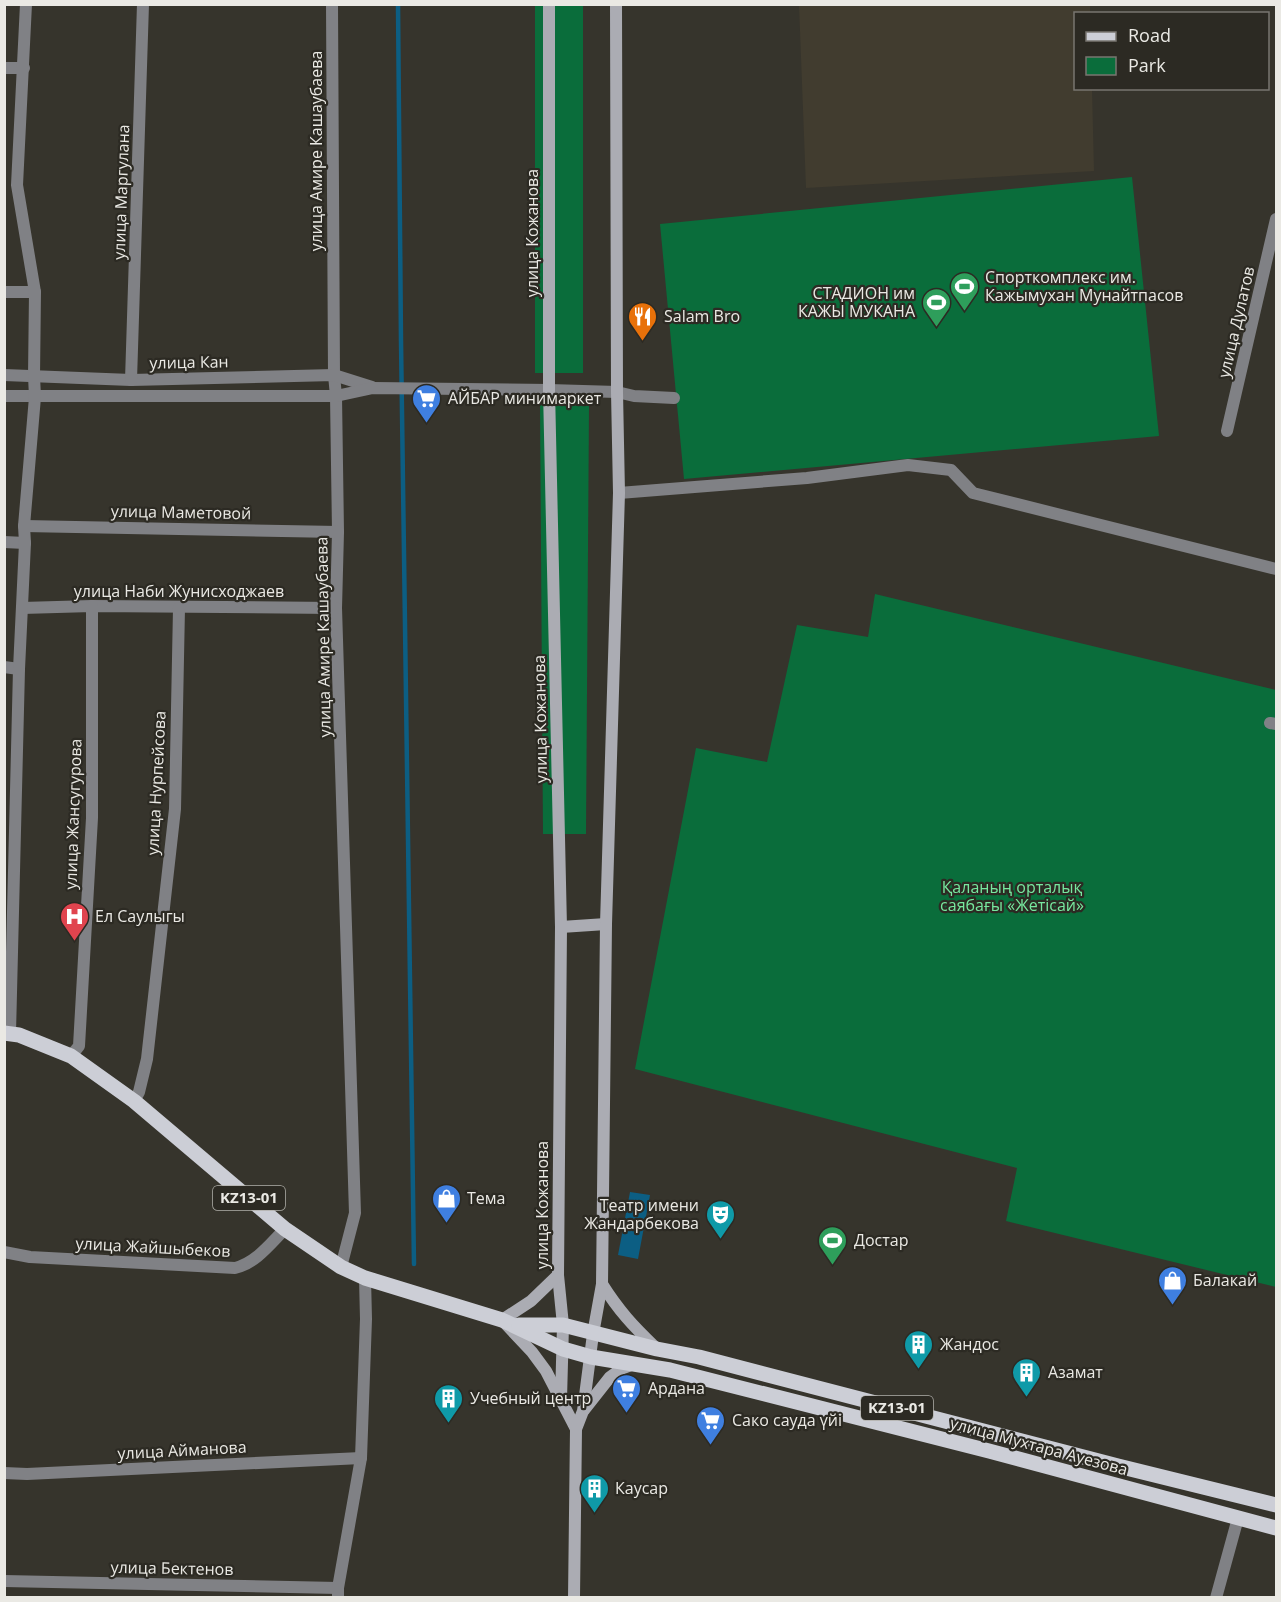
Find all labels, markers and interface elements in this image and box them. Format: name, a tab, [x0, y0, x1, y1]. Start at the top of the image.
legend	[1074, 12, 1269, 90]
text: Road	[1128, 23, 1171, 47]
street label: улица Амире Кашаубаева	[305, 51, 327, 251]
text: Park	[1128, 53, 1166, 77]
street label: улица Маргулана	[108, 124, 134, 260]
street label: улица Кожанова	[521, 169, 543, 297]
street label: улица Дулатов	[1212, 264, 1260, 380]
place label: Спорткомплекс им. Кажымухан Мунайтпасов	[985, 266, 1183, 306]
sports icon: Спорткомплекс им. Кажымухан Мунайтпасов	[948, 270, 980, 312]
place label: СТАДИОН им КАЖЫ МУКАНА	[798, 282, 916, 322]
sports icon: СТАДИОН им КАЖЫ МУКАНА	[920, 286, 952, 328]
restaurant icon: Salam Bro	[627, 300, 659, 342]
place label: Salam Bro	[664, 305, 740, 327]
street label: улица Кан	[149, 350, 229, 374]
supermarket icon: АЙБАР минимаркет	[411, 382, 443, 424]
place label: АЙБАР минимаркет	[448, 387, 602, 409]
street label: улица Маметовой	[111, 500, 251, 524]
street label: улица Амире Кашаубаева	[310, 537, 336, 737]
street label: улица Наби Жунисходжаев	[74, 580, 284, 602]
street label: улица Кожанова	[528, 655, 552, 783]
street label: улица Нурпейсова	[141, 710, 171, 856]
street label: улица Жансугурова	[59, 738, 87, 890]
park label: Қаланың орталық саябағы «Жетісай»	[940, 876, 1084, 916]
hospital icon: Ел Саулыгы	[58, 900, 90, 942]
place label: Ел Саулыгы	[95, 905, 185, 927]
street label: улица Кожанова	[531, 1141, 553, 1269]
shop icon: Тема	[430, 1182, 462, 1224]
road number: KZ13-01	[213, 1186, 285, 1210]
place label: Тема	[467, 1187, 505, 1209]
place label: Театр имени Жандарбекова	[584, 1194, 699, 1234]
theatre icon: Театр имени Жандарбекова	[704, 1198, 736, 1240]
sports icon: Достар	[817, 1224, 849, 1266]
place label: Достар	[854, 1229, 908, 1251]
street label: улица Жайшыбеков	[75, 1232, 231, 1262]
shop icon: Балакай	[1156, 1264, 1188, 1306]
place label: Балакай	[1193, 1269, 1257, 1291]
building icon: Жандос	[903, 1328, 935, 1370]
place label: Жандос	[940, 1333, 999, 1355]
building icon: Азамат	[1011, 1356, 1043, 1398]
place label: Азамат	[1048, 1361, 1103, 1383]
supermarket icon: Ардана	[611, 1372, 643, 1414]
place label: Ардана	[648, 1377, 705, 1399]
building icon: Учебный центр	[433, 1382, 465, 1424]
place label: Учебный центр	[470, 1387, 591, 1409]
road number: KZ13-01	[861, 1396, 933, 1420]
supermarket icon: Сако сауда үйі	[695, 1404, 727, 1446]
place label: Сако сауда үйі	[732, 1409, 842, 1431]
street label: улица Мухтара Ауезова	[948, 1412, 1130, 1480]
street label: улица Айманова	[117, 1436, 247, 1464]
building icon: Каусар	[578, 1472, 610, 1514]
place label: Каусар	[615, 1477, 668, 1499]
street label: улица Бектенов	[110, 1556, 234, 1580]

